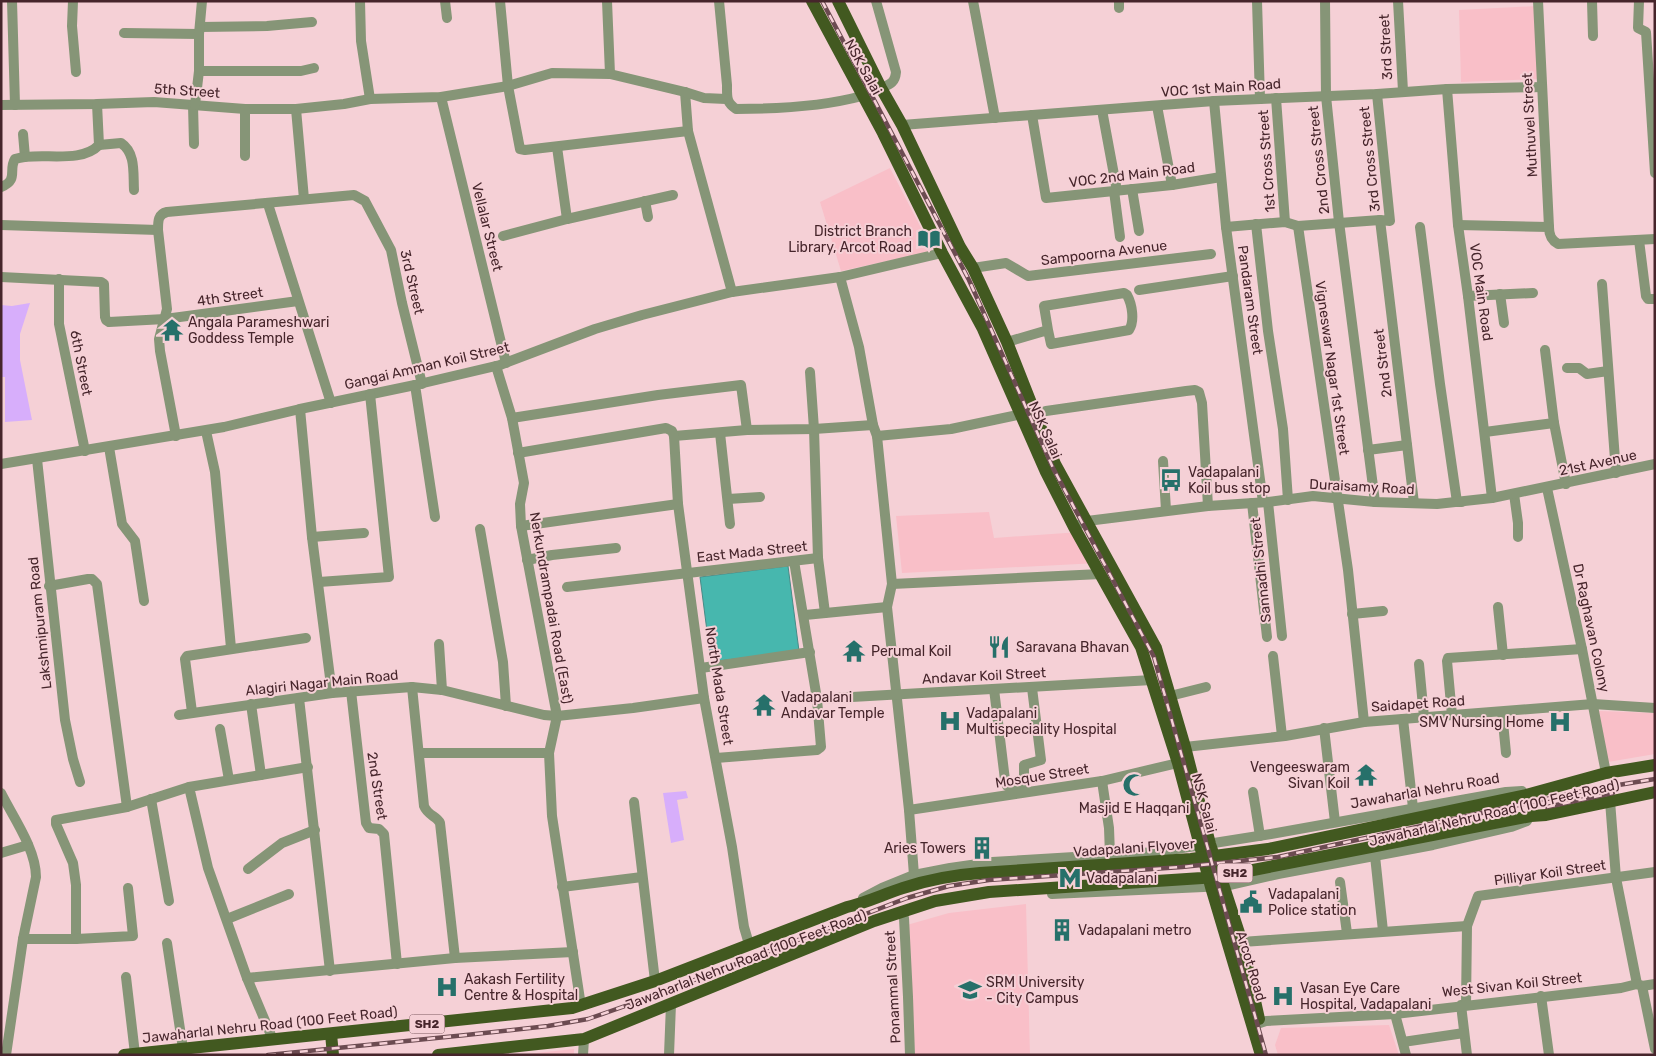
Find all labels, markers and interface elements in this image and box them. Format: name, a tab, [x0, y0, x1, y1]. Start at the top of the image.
street label: 3rd Street	[1376, 13, 1396, 80]
street label: NSK Salai	[841, 36, 885, 98]
street label: Muthuvel Street	[1519, 72, 1541, 178]
street label: VOC 1st Main Road	[1160, 75, 1282, 101]
street label: 5th Street	[153, 80, 221, 102]
street label: 2nd Cross Street	[1305, 104, 1333, 215]
street label: 3rd Cross Street	[1356, 105, 1384, 213]
street label: 1st Cross Street	[1255, 109, 1279, 213]
street label: VOC 2nd Main Road	[1068, 159, 1196, 191]
street label: Vellalar Street	[468, 181, 506, 274]
place label: District Branch Library, Arcot Road	[788, 223, 912, 256]
library icon: District Branch Library, Arcot Road	[916, 226, 942, 252]
street label: Sampoorna Avenue	[1040, 237, 1168, 269]
street label: VOC Main Road	[1466, 242, 1496, 342]
street label: Pandaram Street	[1234, 244, 1266, 356]
street label: 3rd Street	[396, 248, 428, 316]
street label: Vigneswar Nagar 1st Street	[1311, 280, 1353, 457]
street label: 4th Street	[196, 284, 265, 310]
place label: Angala Parameshwari Goddess Temple	[188, 314, 329, 347]
temple icon: Angala Parameshwari Goddess Temple	[159, 317, 185, 343]
street label: 2nd Street	[1370, 327, 1396, 398]
street label: 6th Street	[66, 329, 96, 398]
street label: Gangai Amman Koil Street	[343, 339, 512, 393]
street label: NSK Salai	[1025, 399, 1065, 461]
street label: 21st Avenue	[1558, 446, 1639, 480]
place label: Vadapalani Koil bus stop	[1188, 464, 1271, 497]
bus stop icon: Vadapalani Koil bus stop	[1158, 467, 1184, 493]
street label: Duraisamy Road	[1309, 476, 1415, 498]
street label: Nerkundrampadai Road (East)	[526, 511, 576, 705]
street label: Sannadhi Street	[1247, 516, 1275, 623]
street label: East Mada Street	[696, 538, 809, 566]
street label: Lakshmipuram Road	[25, 556, 55, 690]
street label: Dr Raghavan Colony	[1569, 562, 1613, 694]
street label: North Mada Street	[701, 626, 737, 747]
restaurant icon: Saravana Bhavan	[986, 634, 1012, 660]
temple icon: Perumal Koil	[841, 638, 867, 664]
place label: Saravana Bhavan	[1016, 639, 1129, 656]
place label: Perumal Koil	[871, 643, 951, 660]
street label: Andavar Koil Street	[922, 664, 1047, 688]
street label: Alagiri Nagar Main Road	[245, 667, 399, 699]
place label: Vadapalani Andavar Temple	[781, 689, 885, 722]
temple icon: Vadapalani Andavar Temple	[751, 692, 777, 718]
street label: Saidapet Road	[1370, 692, 1466, 716]
place label: Vadapalani Multispeciality Hospital	[966, 705, 1117, 738]
hospital icon: Vadapalani Multispeciality Hospital	[937, 708, 963, 734]
hospital icon: SMV Nursing Home	[1547, 709, 1573, 735]
place label: SMV Nursing Home	[1419, 714, 1544, 731]
street label: 2nd Street	[363, 751, 391, 822]
place label: Vengeeswaram Sivan Koil	[1250, 759, 1350, 792]
street label: Mosque Street	[994, 760, 1091, 792]
temple icon: Vengeeswaram Sivan Koil	[1353, 762, 1379, 788]
street label: Jawaharlal Nehru Road	[1349, 769, 1501, 813]
street label: NSK Salai	[1188, 771, 1220, 835]
mosque icon: Masjid E Haqqani	[1121, 772, 1147, 798]
street label: Jawaharlal Nehru Road (100 Feet Road)	[1367, 776, 1621, 850]
place label: Masjid E Haqqani	[1079, 800, 1189, 817]
building icon: Aries Towers	[969, 835, 995, 861]
street label: Vadapalani Flyover	[1072, 835, 1196, 861]
place label: Aries Towers	[884, 840, 966, 857]
street label: Pilliyar Koil Street	[1493, 857, 1608, 889]
road number: SH2	[1218, 864, 1252, 882]
metro station icon: Vadapalani	[1057, 865, 1083, 891]
place label: Vadapalani	[1086, 870, 1157, 887]
place label: Vadapalani Police station	[1268, 886, 1356, 919]
public building icon: Vadapalani Police station	[1238, 889, 1264, 915]
street label: Jawaharlal Nehru Road (100 Feet Road)	[623, 906, 869, 1014]
building icon: Vadapalani metro	[1049, 917, 1075, 943]
place label: Vadapalani metro	[1078, 922, 1192, 939]
street label: Arcot Road	[1232, 929, 1270, 1003]
street label: Ponammal Street	[882, 930, 904, 1044]
street label: West Sivan Koil Street	[1441, 969, 1583, 1001]
place label: Aakash Fertility Centre & Hospital	[464, 971, 578, 1004]
hospital icon: Aakash Fertility Centre & Hospital	[434, 974, 460, 1000]
place label: SRM University - City Campus	[986, 974, 1085, 1007]
school or university icon: SRM University - City Campus	[957, 977, 983, 1003]
place label: Vasan Eye Care Hospital, Vadapalani	[1300, 980, 1431, 1013]
hospital icon: Vasan Eye Care Hospital, Vadapalani	[1270, 983, 1296, 1009]
street label: Jawaharlal Nehru Road (100 Feet Road)	[141, 1003, 399, 1047]
road number: SH2	[410, 1014, 444, 1034]

